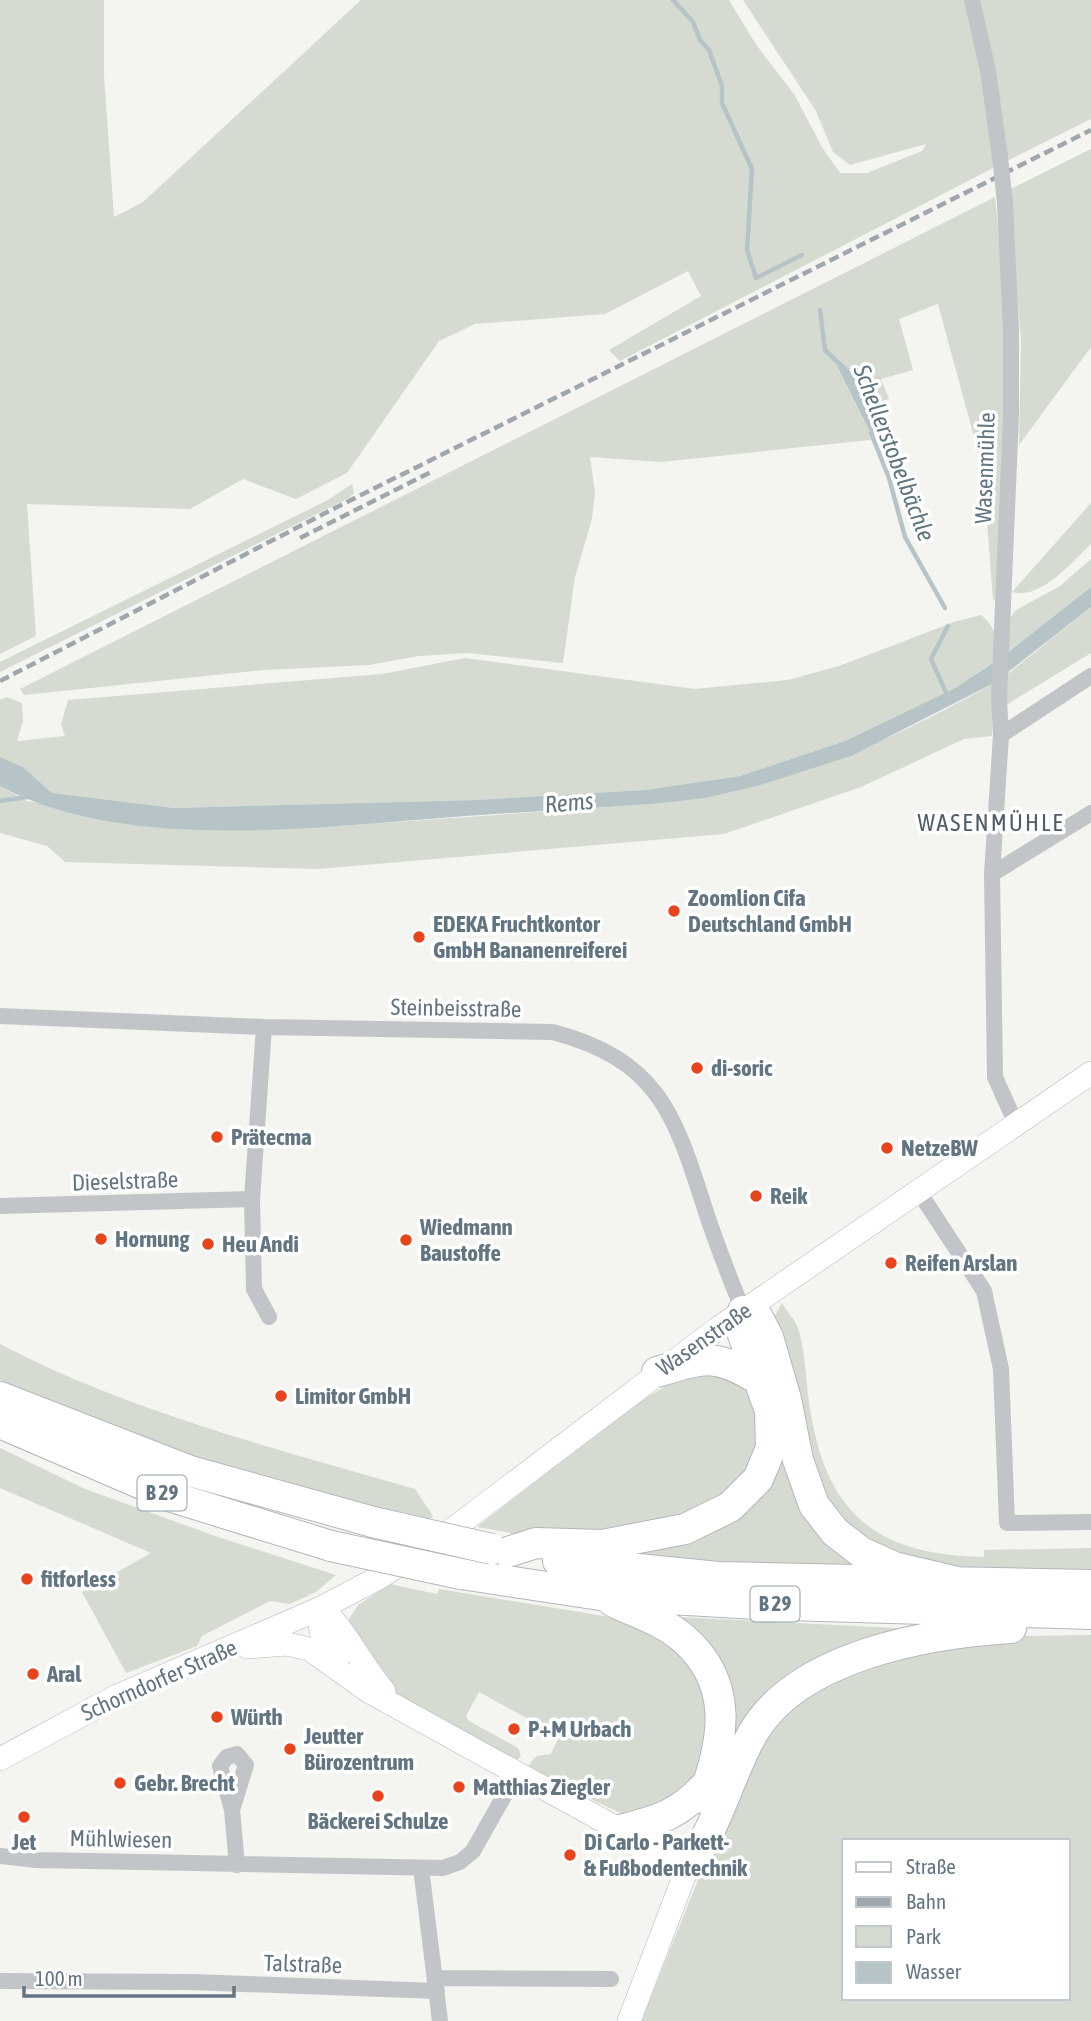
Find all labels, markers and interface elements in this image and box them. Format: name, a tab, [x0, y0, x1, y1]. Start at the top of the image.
water label: Schellerstobelbächle	[848, 360, 941, 545]
street label: Wasenmühle	[970, 412, 1000, 524]
water label: Rems	[544, 787, 594, 818]
district label: WASENMÜHLE	[918, 809, 1064, 836]
place label: Zoomlion Cifa Deutschland GmbH	[688, 885, 852, 937]
marker: Zoomlion Cifa Deutschland GmbH	[666, 903, 682, 919]
place label: EDEKA Fruchtkontor GmbH Bananenreiferei	[433, 911, 627, 963]
marker: EDEKA Fruchtkontor GmbH Bananenreiferei	[411, 929, 427, 945]
street label: Steinbeisstraße	[390, 994, 522, 1022]
place label: di-soric	[711, 1055, 773, 1081]
marker: di-soric	[689, 1060, 705, 1076]
place label: Prätecma	[231, 1124, 312, 1150]
marker: Prätecma	[209, 1129, 225, 1145]
place label: NetzeBW	[901, 1135, 978, 1161]
marker: NetzeBW	[879, 1140, 895, 1156]
street label: Dieselstraße	[71, 1166, 179, 1196]
place label: Reik	[770, 1183, 808, 1209]
marker: Reik	[748, 1188, 764, 1204]
place label: Wiedmann Baustoffe	[419, 1214, 513, 1266]
place label: Hornung	[115, 1226, 189, 1252]
marker: Hornung	[93, 1231, 109, 1247]
place label: Heu Andi	[222, 1231, 299, 1257]
marker: Wiedmann Baustoffe	[398, 1232, 414, 1248]
marker: Heu Andi	[200, 1236, 216, 1252]
place label: Reifen Arslan	[905, 1250, 1017, 1276]
marker: Reifen Arslan	[883, 1255, 899, 1271]
street label: Wasenstraße	[652, 1297, 756, 1381]
place label: Limitor GmbH	[295, 1383, 411, 1409]
marker: Limitor GmbH	[273, 1388, 289, 1404]
road number: B 29	[138, 1476, 186, 1510]
place label: fitforless	[40, 1566, 116, 1592]
marker: fitforless	[19, 1571, 35, 1587]
road number: B 29	[750, 1586, 800, 1622]
street label: Schorndorfer Straße	[77, 1634, 241, 1726]
place label: Aral	[46, 1661, 82, 1687]
marker: Aral	[25, 1666, 41, 1682]
place label: Würth	[230, 1704, 283, 1730]
marker: Würth	[209, 1709, 225, 1725]
place label: P+M Urbach	[528, 1716, 631, 1742]
marker: P+M Urbach	[506, 1721, 522, 1737]
place label: Jeutter Bürozentrum	[303, 1723, 414, 1775]
marker: Jeutter Bürozentrum	[282, 1741, 298, 1757]
place label: Gebr. Brecht	[134, 1770, 235, 1796]
place label: Matthias Ziegler	[473, 1774, 611, 1800]
marker: Gebr. Brecht	[112, 1775, 128, 1791]
marker: Matthias Ziegler	[451, 1779, 467, 1795]
marker: Bäckerei Schulze	[370, 1788, 386, 1804]
place label: Bäckerei Schulze	[308, 1808, 448, 1834]
marker: Jet	[16, 1809, 32, 1825]
street label: Mühlwiesen	[69, 1825, 173, 1853]
place label: Jet	[11, 1829, 37, 1855]
place label: Di Carlo - Parkett- & Fußbodentechnik	[584, 1829, 748, 1881]
legend	[842, 1839, 1070, 2000]
marker: Di Carlo - Parkett- & Fußbodentechnik	[562, 1847, 578, 1863]
text: Straße	[906, 1854, 956, 1878]
text: Bahn	[906, 1889, 946, 1913]
text: Park	[906, 1924, 941, 1948]
street label: Talstraße	[263, 1950, 343, 1978]
scale bar	[24, 1954, 234, 1998]
text: Wasser	[906, 1959, 962, 1983]
text: 100 m	[35, 1966, 83, 1990]

